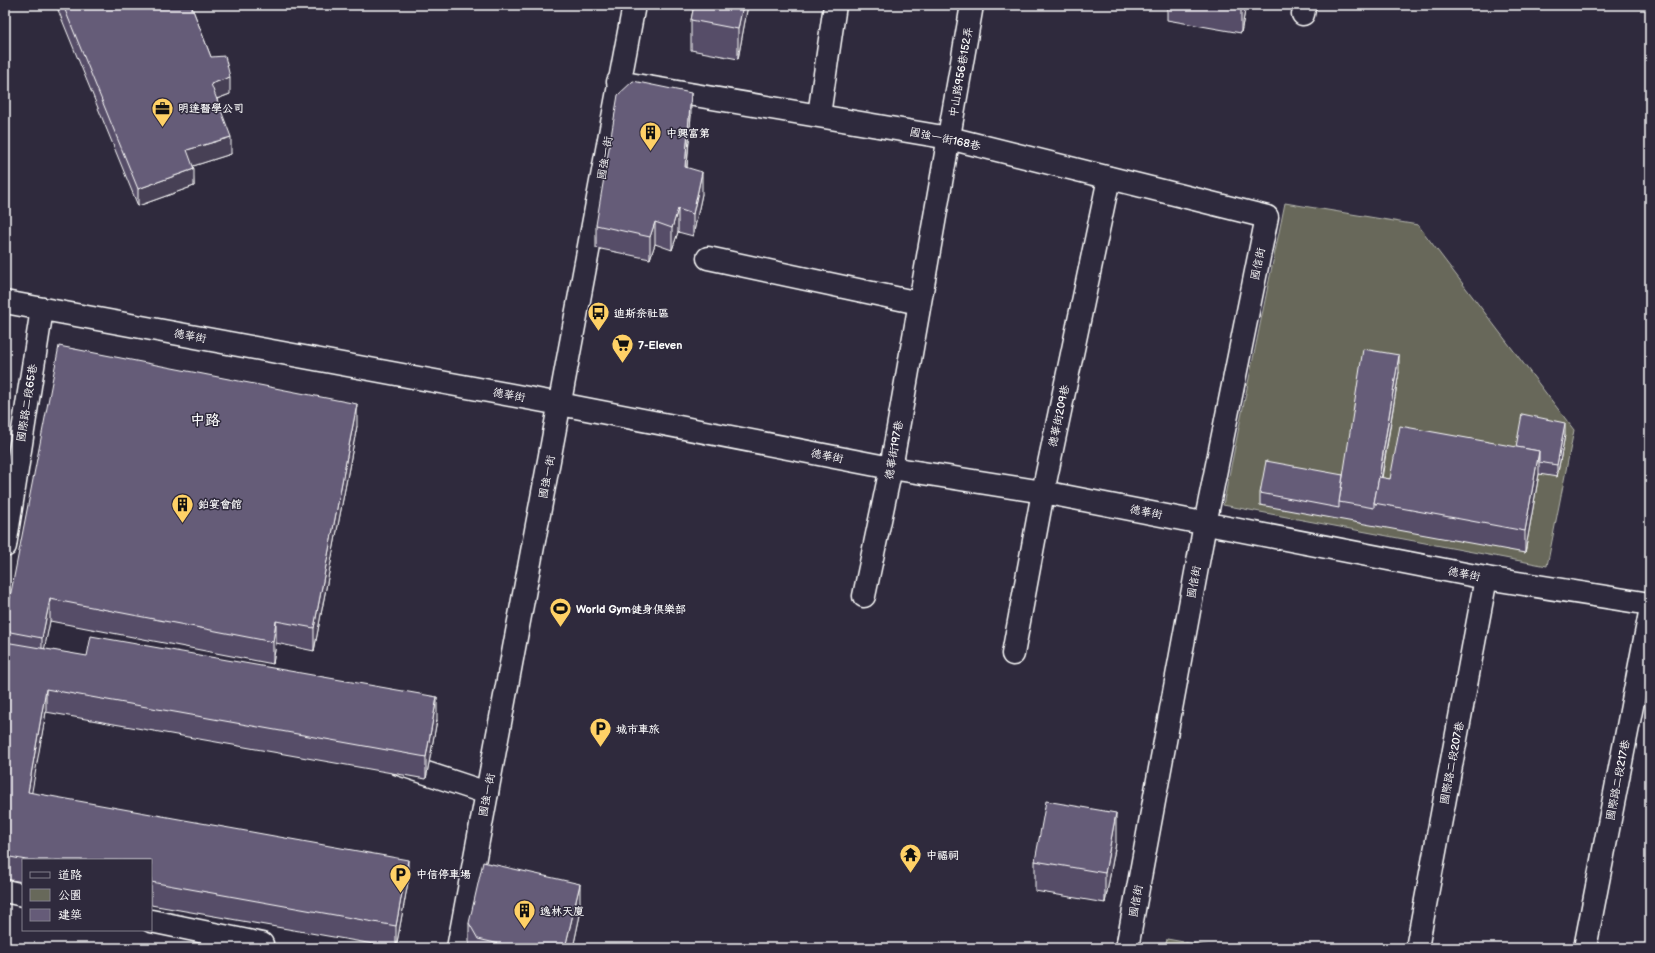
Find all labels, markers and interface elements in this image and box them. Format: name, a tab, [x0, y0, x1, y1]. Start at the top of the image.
street label: 中山路956巷152弄	[947, 26, 975, 118]
office icon: 明達醫學公司	[150, 95, 176, 128]
place label: 明達醫學公司	[178, 102, 244, 115]
building icon: 中興富第	[637, 120, 663, 153]
street label: 國強一街168巷	[908, 125, 982, 153]
place label: 中興富第	[666, 127, 710, 140]
street label: 國強一街	[595, 134, 615, 181]
street label: 國信街	[1248, 246, 1268, 281]
bus stop icon: 迪斯奈社區	[585, 300, 611, 333]
place label: 迪斯奈社區	[614, 307, 669, 320]
street label: 德華街	[173, 327, 208, 345]
supermarket icon: 7-Eleven	[609, 332, 635, 365]
place label: 7-Eleven	[638, 339, 682, 352]
street label: 國際路二段65巷	[14, 363, 40, 443]
street label: 德華街209巷	[1046, 384, 1072, 448]
street label: 德華街	[492, 386, 527, 404]
district label: 中路	[190, 411, 220, 430]
street label: 德華街197巷	[882, 419, 906, 481]
street label: 德華街	[810, 446, 845, 466]
street label: 國強一街	[536, 453, 558, 500]
building icon: 鉑宴會館	[170, 491, 196, 524]
place label: 鉑宴會館	[198, 498, 242, 511]
street label: 德華街	[1129, 502, 1164, 522]
street label: 國信街	[1185, 564, 1203, 599]
street label: 德華街	[1447, 564, 1482, 584]
sports icon: World Gym健身俱樂部	[548, 596, 574, 629]
place label: World Gym健身俱樂部	[576, 603, 686, 616]
parking icon: 城市車旅	[588, 716, 614, 749]
street label: 國際路二段207巷	[1438, 720, 1466, 806]
place label: 城市車旅	[616, 723, 660, 736]
street label: 國際路二段217巷	[1604, 739, 1632, 821]
street label: 國強一街	[476, 771, 498, 818]
temple icon: 中福祠	[898, 842, 924, 875]
place label: 中福祠	[926, 849, 959, 862]
legend	[22, 859, 152, 931]
parking icon: 中信停車場	[388, 861, 414, 894]
text: 道路	[58, 868, 82, 883]
place label: 中信停車場	[416, 868, 471, 881]
street label: 國信街	[1127, 883, 1145, 918]
text: 公園	[58, 888, 82, 903]
building icon: 逸林天廈	[512, 898, 538, 931]
place label: 逸林天廈	[540, 905, 584, 918]
text: 建築	[58, 908, 82, 923]

